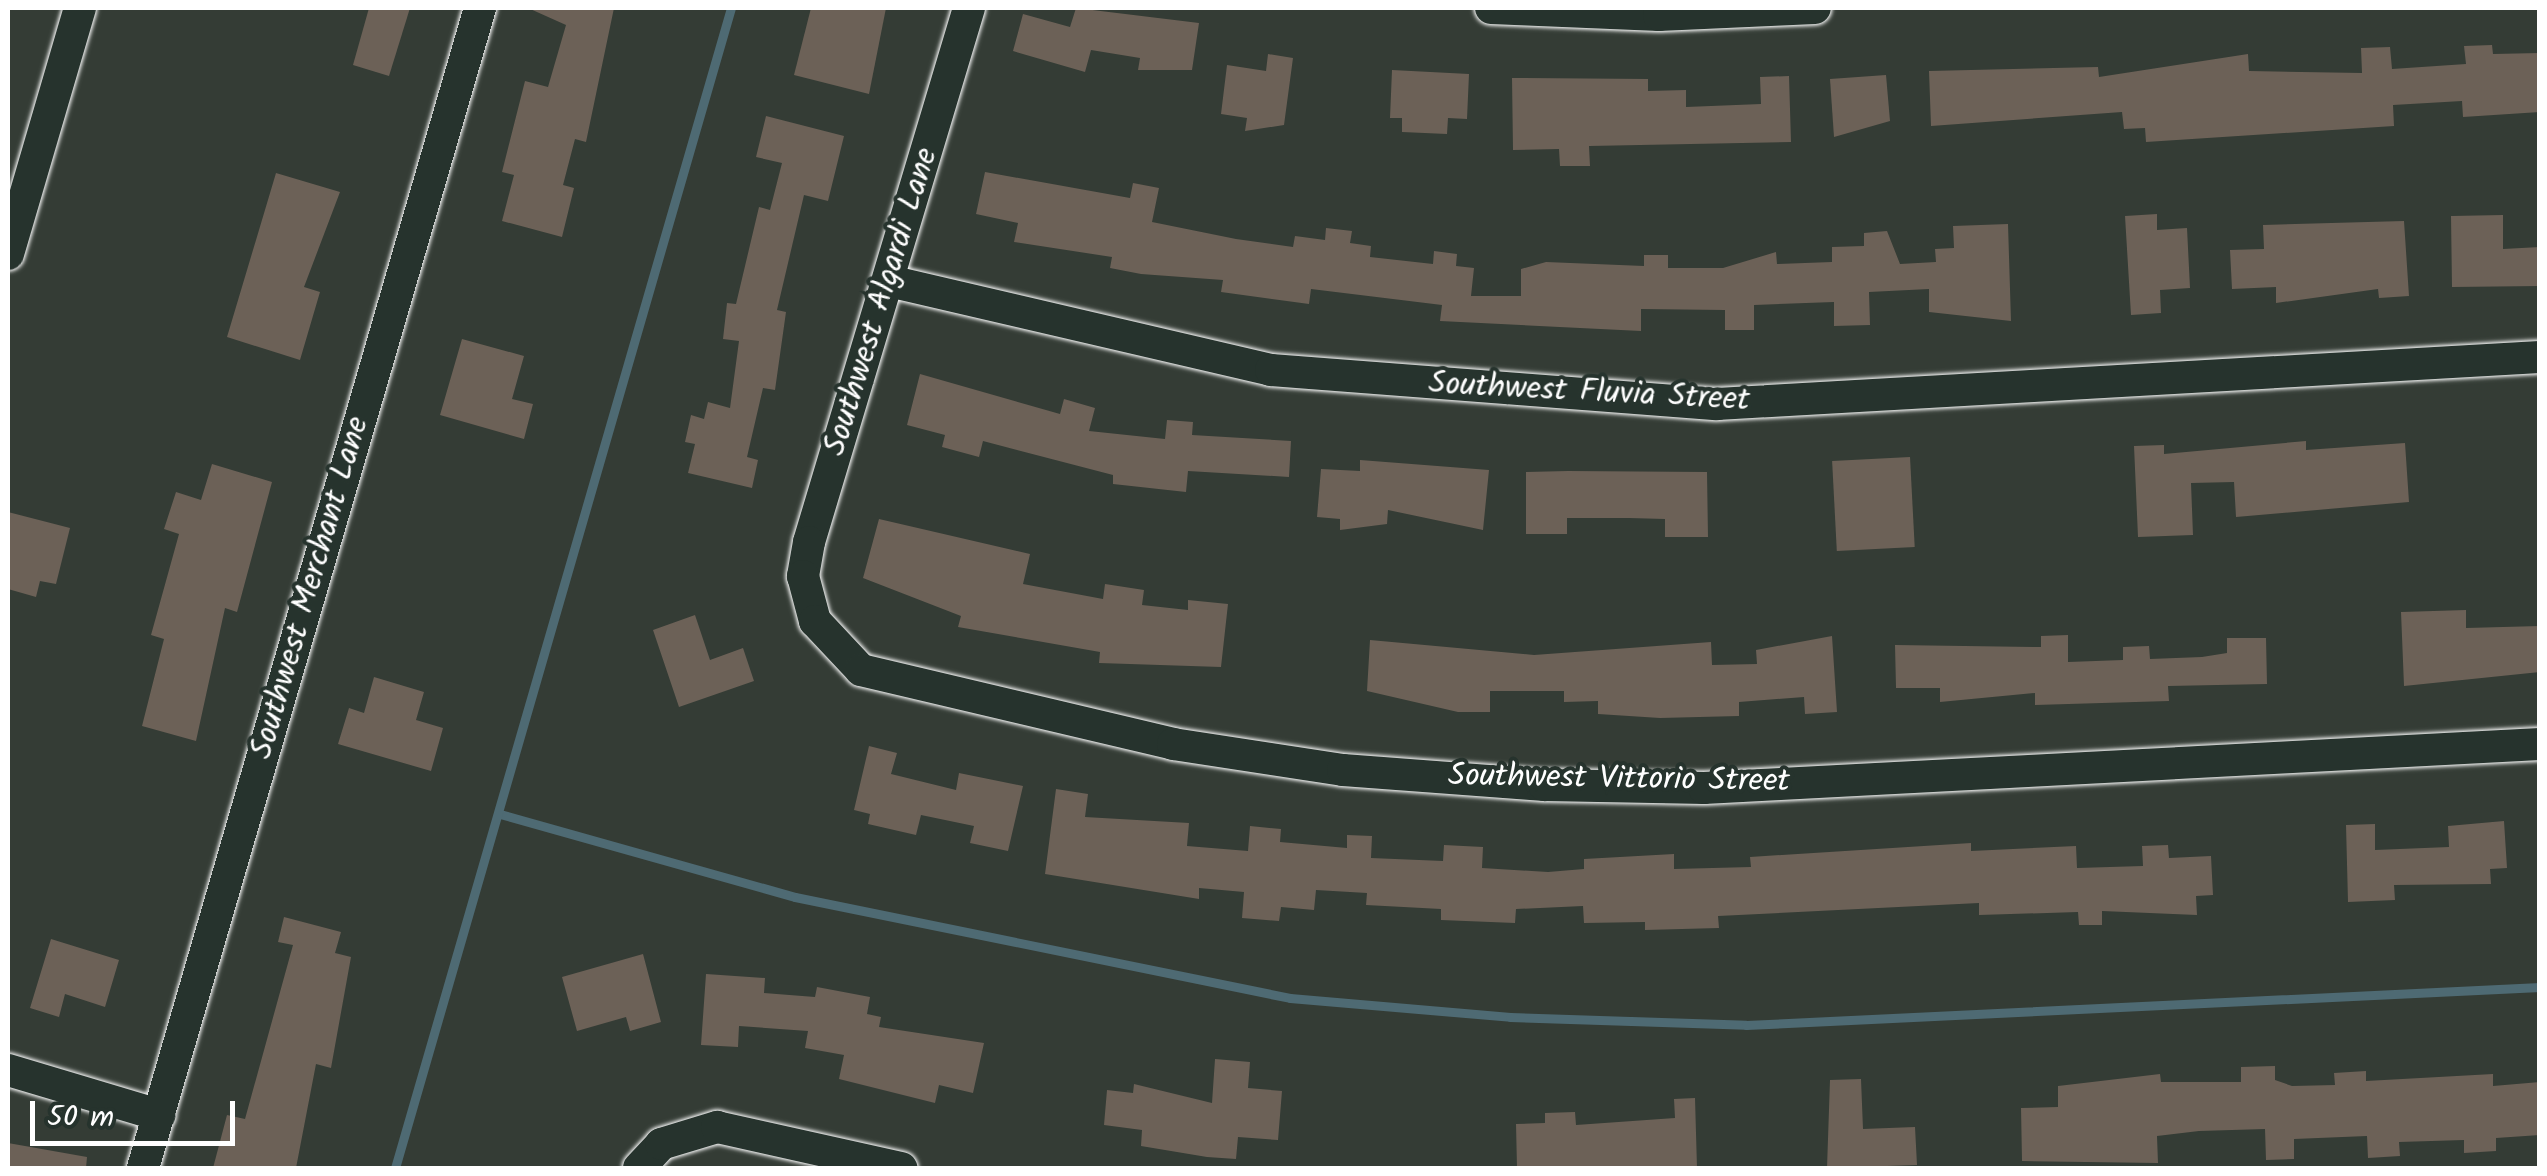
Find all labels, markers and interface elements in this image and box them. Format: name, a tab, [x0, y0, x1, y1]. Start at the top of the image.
street label: Southwest Algardi Lane	[817, 144, 947, 460]
street label: Southwest Fluvia Street	[1428, 365, 1750, 421]
street label: Southwest Merchant Lane	[244, 413, 378, 763]
street label: Southwest Vittorio Street	[1448, 758, 1790, 802]
scale bar	[35, 1081, 240, 1143]
text: 50 m	[47, 1094, 114, 1142]

